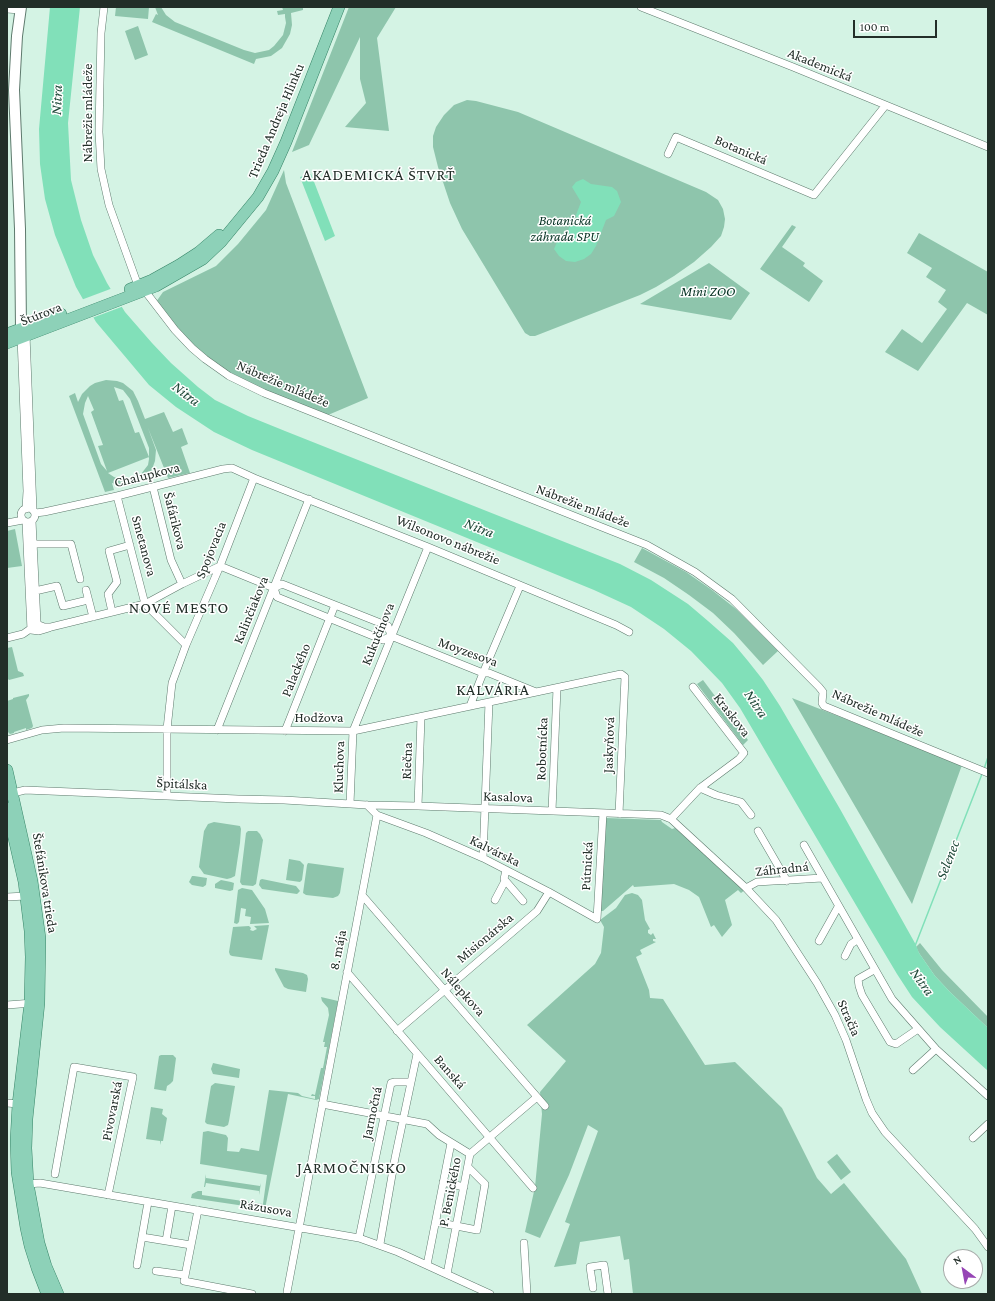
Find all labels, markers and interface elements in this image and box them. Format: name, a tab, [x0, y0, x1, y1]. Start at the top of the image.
scale bar	[855, 12, 939, 38]
text: 100 m	[860, 20, 889, 34]
street label: Akademická	[785, 44, 855, 86]
street label: Trieda Andreja Hlinku	[244, 61, 308, 181]
street label: Nábrežie mládeže	[80, 63, 96, 163]
water label: Nitra	[47, 85, 67, 115]
street label: Botanická	[712, 131, 770, 169]
district label: AKADEMICKÁ ŠTVRŤ	[302, 165, 456, 185]
park label: Botanická záhrada SPU	[531, 213, 599, 246]
park label: Mini ZOO	[681, 284, 735, 300]
street label: Štúrova	[18, 298, 64, 330]
street label: Nábrežie mládeže	[234, 357, 332, 411]
water label: Nitra	[169, 378, 203, 410]
street label: Chalupkova	[112, 459, 182, 491]
street label: Nábrežie mládeže	[534, 480, 632, 532]
street label: Šafárikova	[160, 491, 190, 551]
street label: Wilsonovo nábrežie	[394, 512, 502, 568]
street label: Smetanova	[128, 514, 160, 578]
water label: Nitra	[462, 514, 496, 542]
street label: Spojovacia	[192, 519, 230, 581]
street label: Kalinčiakova	[230, 574, 272, 646]
district label: NOVÉ MESTO	[129, 598, 229, 618]
street label: Kukučínova	[358, 600, 398, 668]
street label: Moyzesova	[436, 633, 500, 671]
street label: Palackého	[278, 641, 314, 699]
district label: KALVÁRIA	[456, 680, 530, 700]
street label: Nábrežie mládeže	[829, 685, 927, 741]
water label: Nitra	[740, 686, 772, 722]
street label: Kraskova	[710, 690, 754, 740]
street label: Hodžova	[294, 710, 344, 726]
street label: Robotnícka	[533, 717, 551, 781]
street label: Jaskyňová	[600, 717, 618, 773]
street label: Kluchova	[330, 741, 348, 793]
street label: Riečna	[398, 742, 416, 780]
street label: Špitálska	[156, 774, 208, 794]
street label: Kasalova	[483, 788, 533, 806]
street label: Štefánikova trieda	[29, 832, 61, 934]
street label: Kalvárska	[467, 832, 523, 870]
water label: Selenec	[932, 838, 964, 882]
street label: Pútnická	[577, 841, 597, 891]
street label: Záhradná	[754, 858, 810, 880]
street label: Misionárska	[453, 909, 517, 967]
street label: 8. mája	[326, 928, 350, 972]
street label: Nálepkova	[437, 964, 489, 1020]
water label: Nitra	[906, 964, 938, 1000]
street label: Stračia	[834, 997, 864, 1039]
street label: Banská	[430, 1051, 470, 1093]
street label: Pivovarská	[98, 1080, 126, 1142]
street label: Jarmočná	[358, 1085, 386, 1141]
street label: P. Benického	[435, 1156, 465, 1228]
district label: JARMOČNISKO	[297, 1158, 407, 1178]
street label: Rázusova	[239, 1195, 293, 1221]
north arrow	[943, 1249, 983, 1289]
text: N	[951, 1253, 964, 1267]

